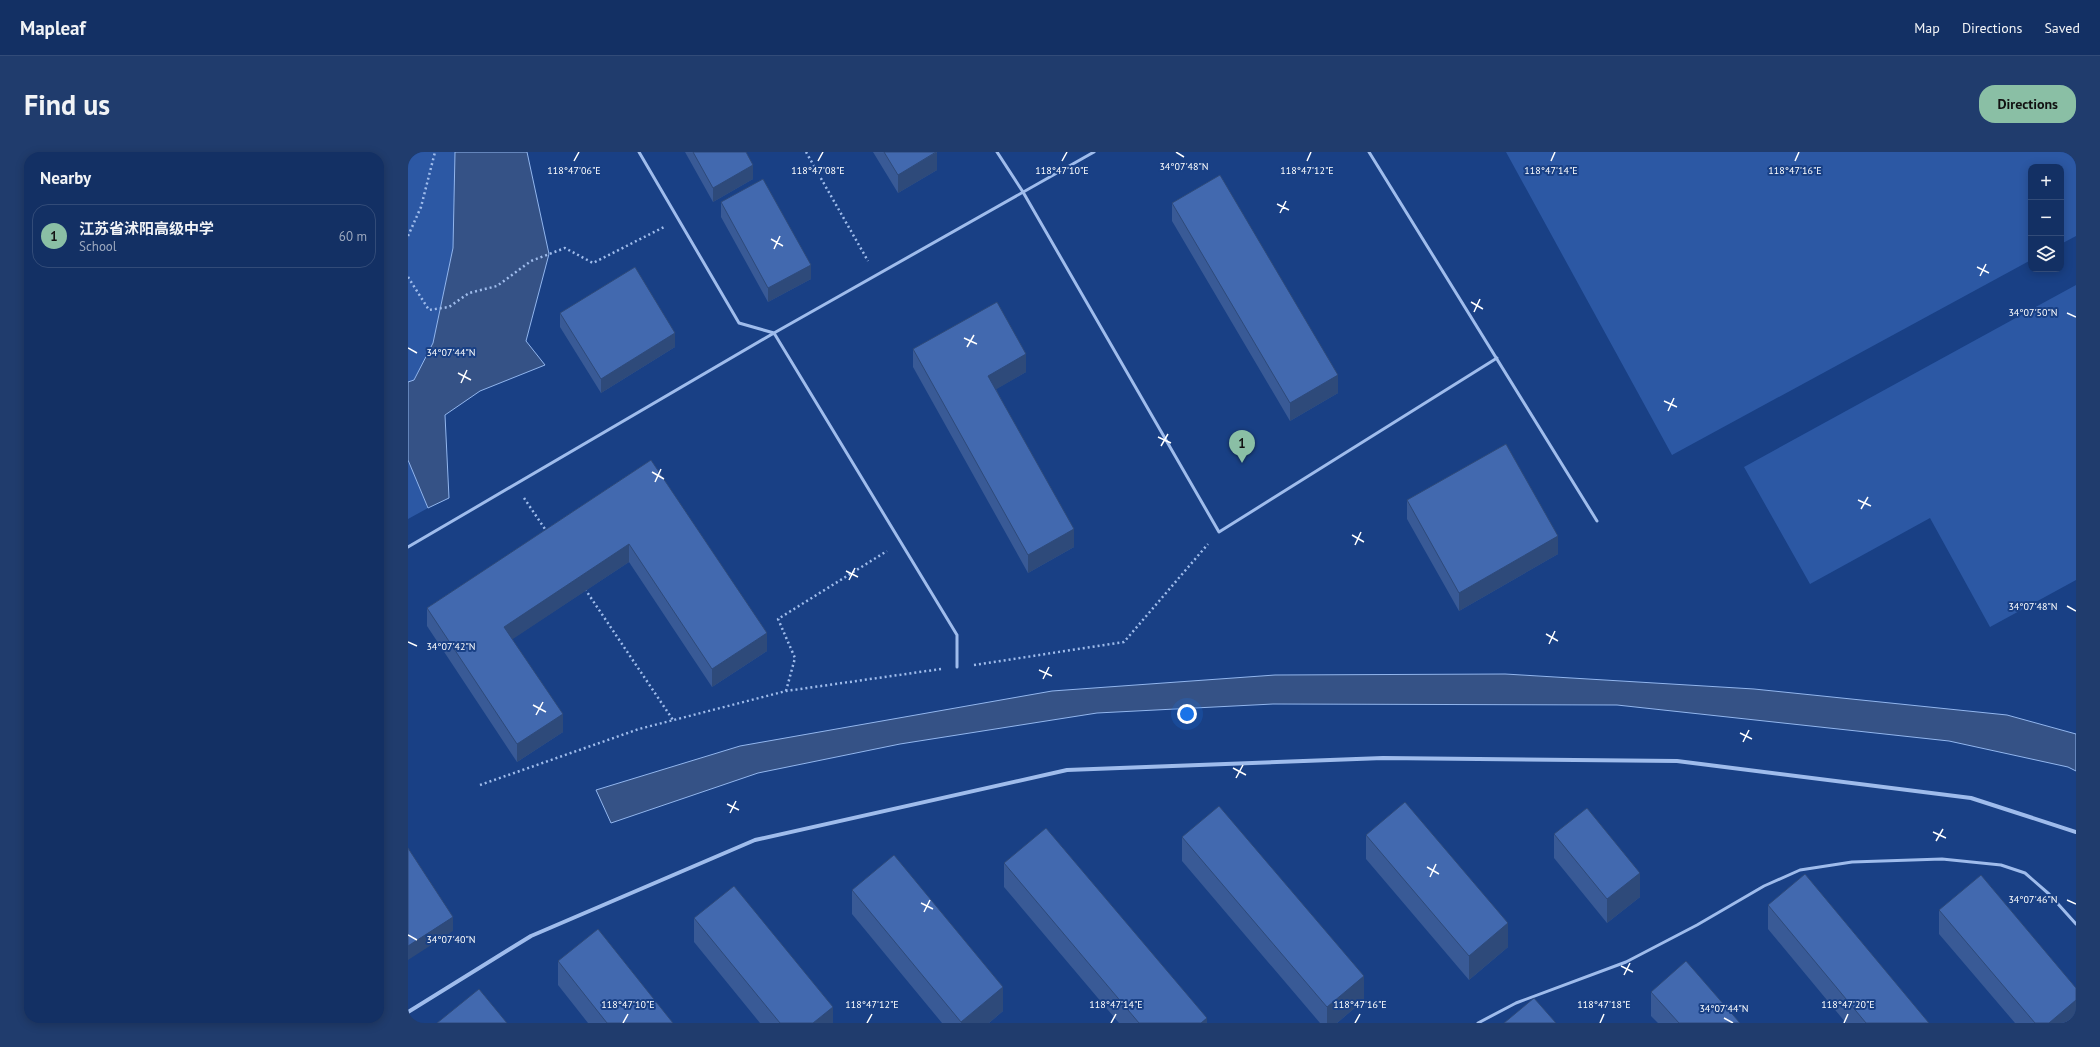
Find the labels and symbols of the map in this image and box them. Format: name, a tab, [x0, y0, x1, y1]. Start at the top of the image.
text: 34°07'48"N	[1159, 160, 1209, 173]
text: 118°47'06"E	[547, 164, 601, 177]
text: 118°47'08"E	[791, 164, 845, 177]
text: 118°47'10"E	[1035, 164, 1089, 177]
text: 118°47'12"E	[1280, 164, 1334, 177]
text: 118°47'14"E	[1524, 164, 1578, 177]
text: 118°47'16"E	[1768, 164, 1822, 177]
text: 34°07'50"N	[2008, 306, 2058, 319]
text: 34°07'44"N	[426, 346, 476, 359]
pin: 1	[1229, 430, 1255, 463]
text: 34°07'48"N	[2008, 600, 2058, 613]
text: 34°07'42"N	[426, 640, 476, 653]
your location	[1177, 704, 1197, 724]
text: 34°07'46"N	[2008, 893, 2058, 906]
text: 34°07'40"N	[426, 933, 476, 946]
text: 118°47'10"E	[601, 998, 655, 1011]
text: 118°47'12"E	[845, 998, 899, 1011]
text: 118°47'14"E	[1089, 998, 1143, 1011]
text: 118°47'16"E	[1333, 998, 1387, 1011]
text: 118°47'18"E	[1577, 998, 1631, 1011]
text: 118°47'20"E	[1821, 998, 1875, 1011]
text: 34°07'44"N	[1699, 1002, 1749, 1015]

